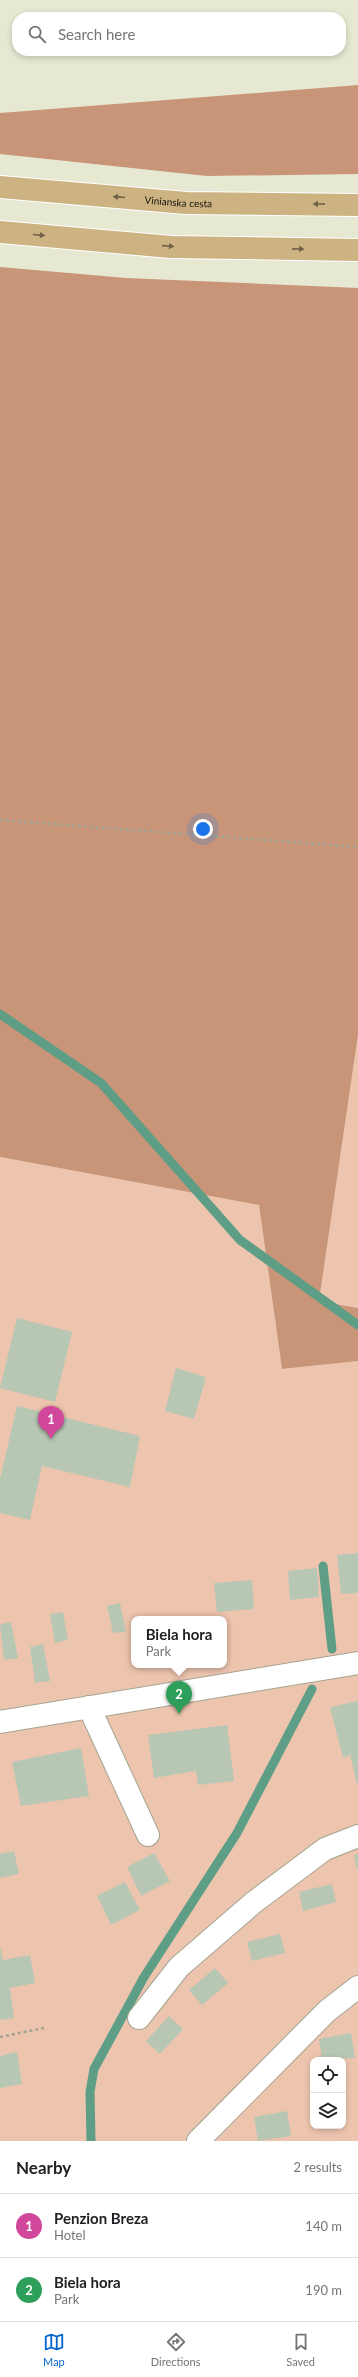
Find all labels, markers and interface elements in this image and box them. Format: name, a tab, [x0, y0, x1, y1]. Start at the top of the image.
search box	[12, 12, 346, 56]
icon: search	[26, 23, 48, 45]
text: Search here	[58, 25, 135, 43]
one-way arrow	[113, 193, 125, 200]
street label: Vinianska cesta	[144, 193, 212, 209]
one-way arrow	[313, 201, 325, 208]
one-way arrow	[33, 232, 45, 239]
one-way arrow	[162, 243, 174, 250]
one-way arrow	[292, 246, 305, 252]
your location	[193, 819, 213, 839]
pin: 1	[38, 1406, 64, 1439]
popup	[131, 1616, 227, 1668]
text: Biela hora	[146, 1625, 212, 1643]
text: Park	[146, 1643, 171, 1659]
pin: 2	[166, 1681, 192, 1714]
map controls	[310, 2057, 346, 2129]
button: locate	[310, 2057, 346, 2093]
button: layers	[310, 2093, 346, 2129]
text: Nearby	[16, 2157, 71, 2178]
text: 2 results	[294, 2159, 342, 2175]
text: Penzion Breza	[54, 2209, 148, 2227]
text: 1	[25, 2218, 33, 2234]
text: 140 m	[305, 2218, 342, 2234]
text: Hotel	[54, 2227, 86, 2243]
text: Biela hora	[54, 2273, 121, 2291]
text: 2	[25, 2282, 33, 2298]
text: 190 m	[305, 2282, 342, 2298]
text: Park	[54, 2291, 79, 2307]
tab: Map	[43, 2331, 65, 2368]
tab: Directions	[151, 2331, 200, 2368]
tab: Saved	[286, 2331, 315, 2368]

